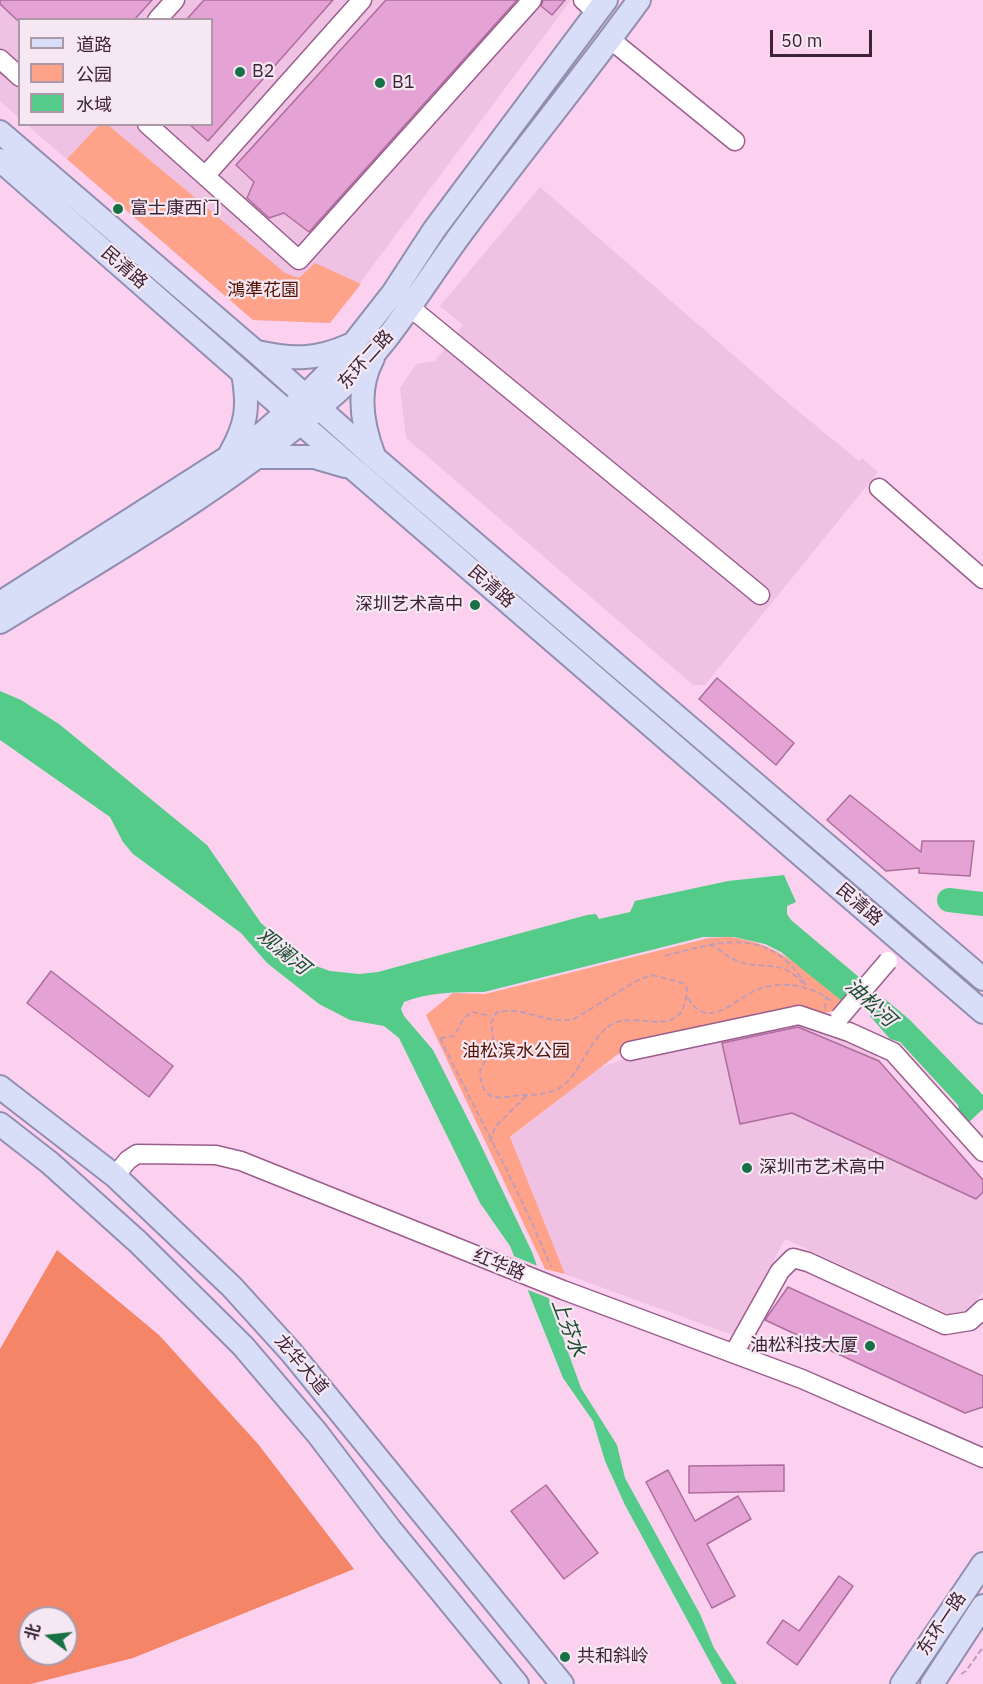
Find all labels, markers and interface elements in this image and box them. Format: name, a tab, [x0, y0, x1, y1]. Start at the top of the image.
legend	[18, 18, 213, 126]
scale bar	[773, 18, 875, 56]
text: 50 m	[781, 29, 823, 52]
text: 道路	[76, 33, 112, 56]
place label: B2	[252, 61, 275, 83]
text: 公园	[76, 63, 112, 86]
marker: B2	[233, 65, 247, 79]
place label: B1	[392, 72, 415, 94]
marker: B1	[373, 76, 387, 90]
text: 水域	[76, 93, 112, 116]
place label: 富士康西门	[130, 198, 220, 220]
marker: 富士康西门	[111, 202, 125, 216]
street label: 民清路	[97, 242, 151, 294]
park label: 鴻準花園	[227, 280, 299, 302]
street label: 东环二路	[334, 326, 398, 394]
street label: 民清路	[464, 561, 518, 613]
place label: 深圳艺术高中	[355, 594, 463, 616]
marker: 深圳艺术高中	[468, 598, 482, 612]
street label: 民清路	[832, 879, 886, 931]
water label: 观澜河	[252, 924, 314, 980]
water label: 油松河	[840, 974, 900, 1032]
park label: 油松滨水公园	[462, 1041, 570, 1063]
place label: 深圳市艺术高中	[759, 1157, 885, 1179]
marker: 深圳市艺术高中	[740, 1161, 754, 1175]
street label: 红华路	[470, 1245, 528, 1285]
water label: 上芬水	[546, 1296, 590, 1360]
street label: 龙华大道	[270, 1330, 332, 1400]
place label: 油松科技大厦	[750, 1335, 858, 1357]
marker: 油松科技大厦	[863, 1339, 877, 1353]
street label: 东环一路	[913, 1588, 971, 1660]
north arrow	[18, 1606, 78, 1666]
text: 北	[21, 1622, 44, 1642]
place label: 共和斜岭	[577, 1646, 649, 1668]
marker: 共和斜岭	[558, 1650, 572, 1664]

